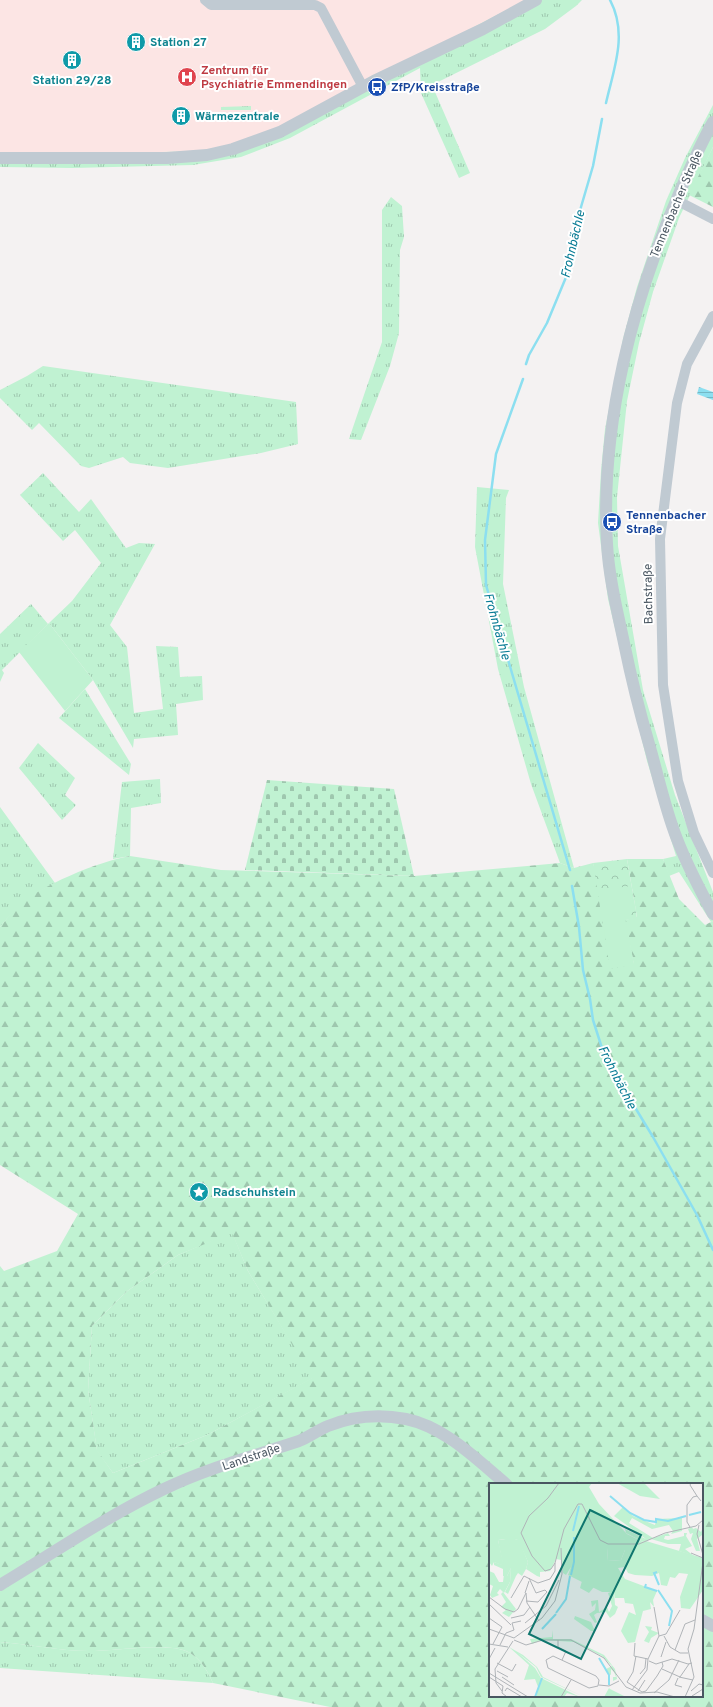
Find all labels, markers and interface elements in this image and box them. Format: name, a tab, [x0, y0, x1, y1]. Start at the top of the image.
building icon: Station 27	[125, 31, 147, 53]
place label: Station 27	[150, 35, 207, 51]
building icon: Station 29/28	[61, 49, 83, 71]
place label: Zentrum für Psychiatrie Emmendingen	[201, 63, 347, 93]
hospital icon: Zentrum für Psychiatrie Emmendingen	[176, 66, 198, 88]
place label: Station 29/28	[33, 73, 111, 89]
bus stop icon: ZfP/Kreisstraße	[366, 76, 388, 98]
place label: ZfP/Kreisstraße	[391, 80, 480, 96]
building icon: Wärmezentrale	[170, 105, 192, 127]
place label: Wärmezentrale	[195, 109, 280, 125]
street label: Tennenbacher Straße	[647, 148, 707, 260]
water label: Frohnbächle	[558, 209, 590, 280]
place label: Tennenbacher Straße	[626, 508, 706, 538]
bus stop icon: Tennenbacher Straße	[601, 511, 623, 533]
street label: Bachstraße	[640, 564, 658, 624]
water label: Frohnbächle	[479, 591, 513, 662]
water label: Frohnbächle	[593, 1044, 639, 1112]
place icon: Radschuhstein	[188, 1181, 210, 1203]
place label: Radschuhstein	[213, 1185, 296, 1201]
street label: Landstraße	[220, 1441, 282, 1475]
inset map	[489, 1483, 703, 1697]

